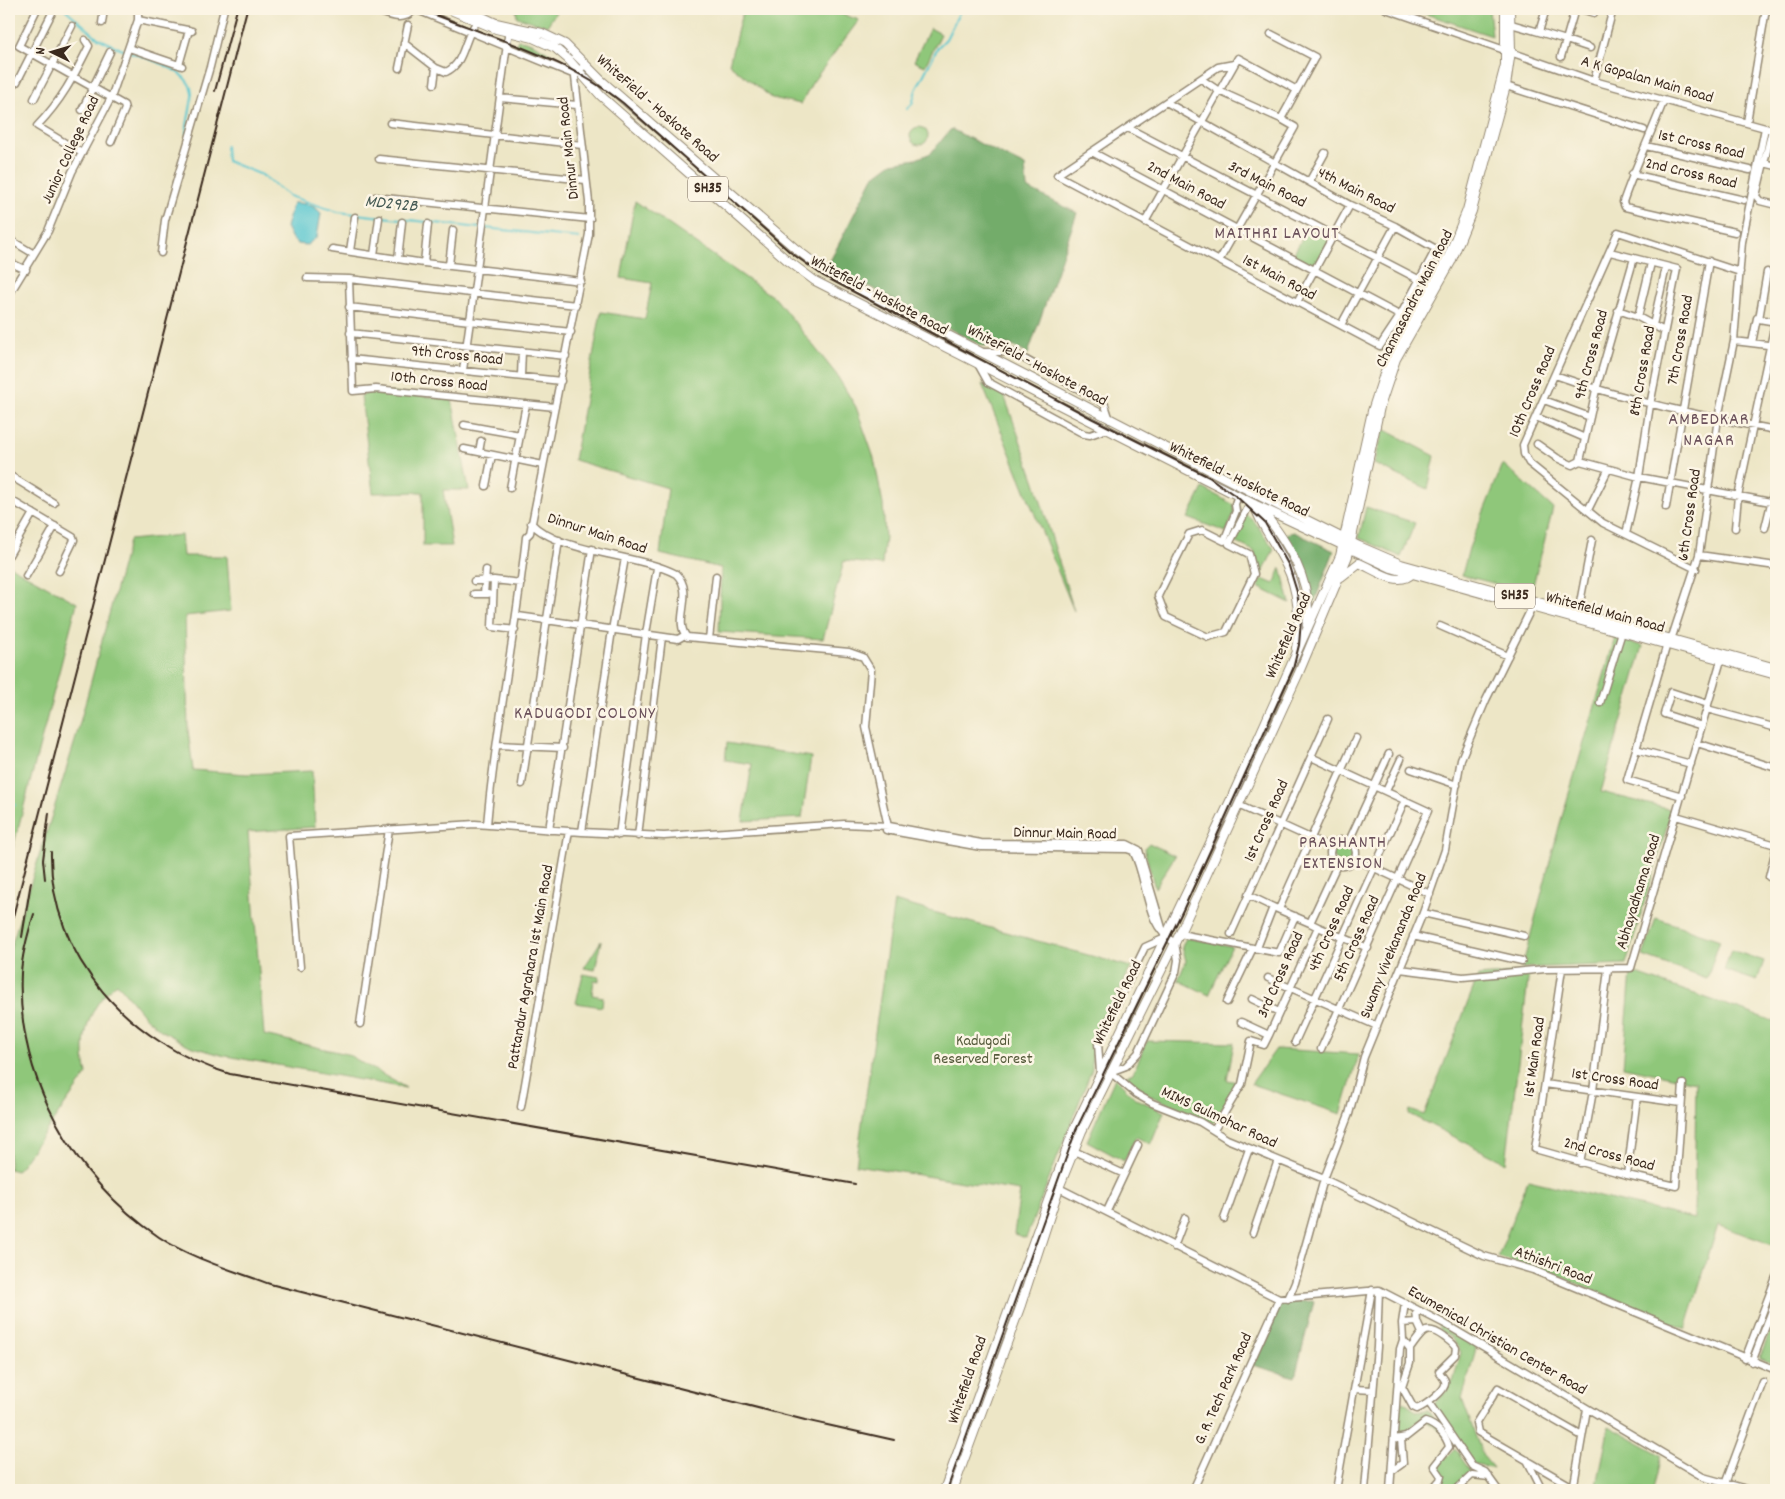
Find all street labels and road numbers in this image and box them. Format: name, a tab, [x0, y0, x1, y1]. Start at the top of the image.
street label: WhiteField - Hoskote Road	[591, 49, 723, 169]
street label: A K Gopalan Main Road	[1578, 50, 1716, 110]
street label: Junior College Road	[36, 92, 106, 208]
street label: Dinnur Main Road	[552, 95, 586, 201]
street label: 1st Cross Road	[1656, 124, 1746, 166]
street label: 2nd Cross Road	[1643, 152, 1739, 196]
street label: 3rd Main Road	[1224, 155, 1310, 215]
street label: 2nd Main Road	[1142, 156, 1230, 216]
street label: 4th Main Road	[1313, 162, 1399, 220]
road number: SH35	[688, 176, 728, 202]
street label: Channasandra Main Road	[1370, 226, 1460, 372]
street label: 1st Main Road	[1238, 249, 1320, 307]
street label: Whitefield - Hoskote Road	[806, 250, 952, 342]
street label: 7th Cross Road	[1662, 293, 1700, 387]
street label: 9th Cross Road	[1569, 307, 1615, 403]
street label: WhiteField - Hoskote Road	[963, 319, 1111, 413]
street label: 8th Cross Road	[1624, 324, 1662, 418]
street label: 9th Cross Road	[410, 340, 504, 372]
street label: 10th Cross Road	[1503, 343, 1563, 441]
street label: 10th Cross Road	[389, 365, 489, 399]
street label: Whitefield - Hoskote Road	[1165, 436, 1313, 524]
street label: 6th Cross Road	[1672, 467, 1708, 563]
street label: Dinnur Main Road	[544, 507, 650, 561]
road number: SH35	[1495, 584, 1535, 608]
street label: Whitefield Main Road	[1543, 586, 1667, 640]
street label: Whitefield Road	[1260, 589, 1318, 683]
street label: 1st Cross Road	[1239, 776, 1295, 866]
street label: Dinnur Main Road	[1013, 822, 1117, 846]
street label: Abhayadhama Road	[1611, 832, 1667, 952]
street label: Pattandur Agrahara 1st Main Road	[502, 863, 560, 1071]
street label: Swamy Vivekananda Road	[1354, 870, 1434, 1022]
street label: 4th Cross Road	[1303, 882, 1361, 976]
street label: 5th Cross Road	[1328, 892, 1386, 986]
street label: 3rd Cross Road	[1252, 928, 1310, 1022]
street label: Whitefield Road	[1088, 957, 1148, 1049]
street label: 1st Main Road	[1518, 1015, 1552, 1099]
street label: 1st Cross Road	[1570, 1063, 1660, 1097]
street label: MIMS Gulmohar Road	[1157, 1081, 1281, 1155]
street label: 2nd Cross Road	[1561, 1132, 1657, 1178]
street label: Athishri Road	[1511, 1241, 1595, 1291]
street label: Ecumenical Christian Center Road	[1403, 1280, 1591, 1402]
street label: G. R. Tech Park Road	[1189, 1329, 1259, 1449]
street label: Whitefield Road	[942, 1333, 994, 1427]

